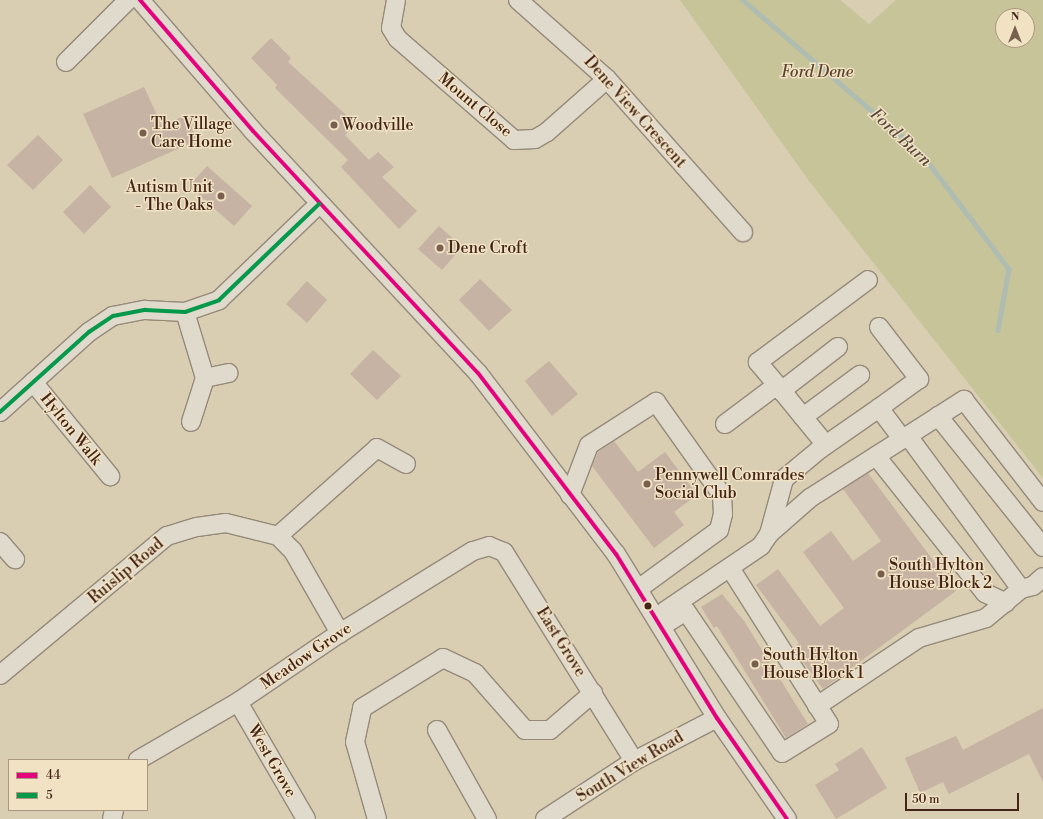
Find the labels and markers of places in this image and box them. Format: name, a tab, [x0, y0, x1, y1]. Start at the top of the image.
place label: The Village Care Home	[151, 114, 232, 152]
place label: Woodville	[342, 115, 413, 135]
marker: Woodville	[329, 120, 339, 130]
marker: The Village Care Home	[138, 128, 148, 138]
place label: Autism Unit - The Oaks	[126, 177, 213, 215]
marker: Autism Unit - The Oaks	[216, 191, 226, 201]
place label: Dene Croft	[448, 238, 528, 258]
marker: Dene Croft	[435, 243, 445, 253]
place label: Pennywell Comrades Social Club	[655, 465, 805, 503]
marker: Pennywell Comrades Social Club	[642, 479, 652, 489]
place label: South Hylton House Block 2	[889, 555, 992, 593]
marker: South Hylton House Block 2	[876, 569, 886, 579]
unlabelled marker	[643, 601, 653, 611]
place label: South Hylton House Block 1	[763, 645, 864, 683]
marker: South Hylton House Block 1	[750, 659, 760, 669]

